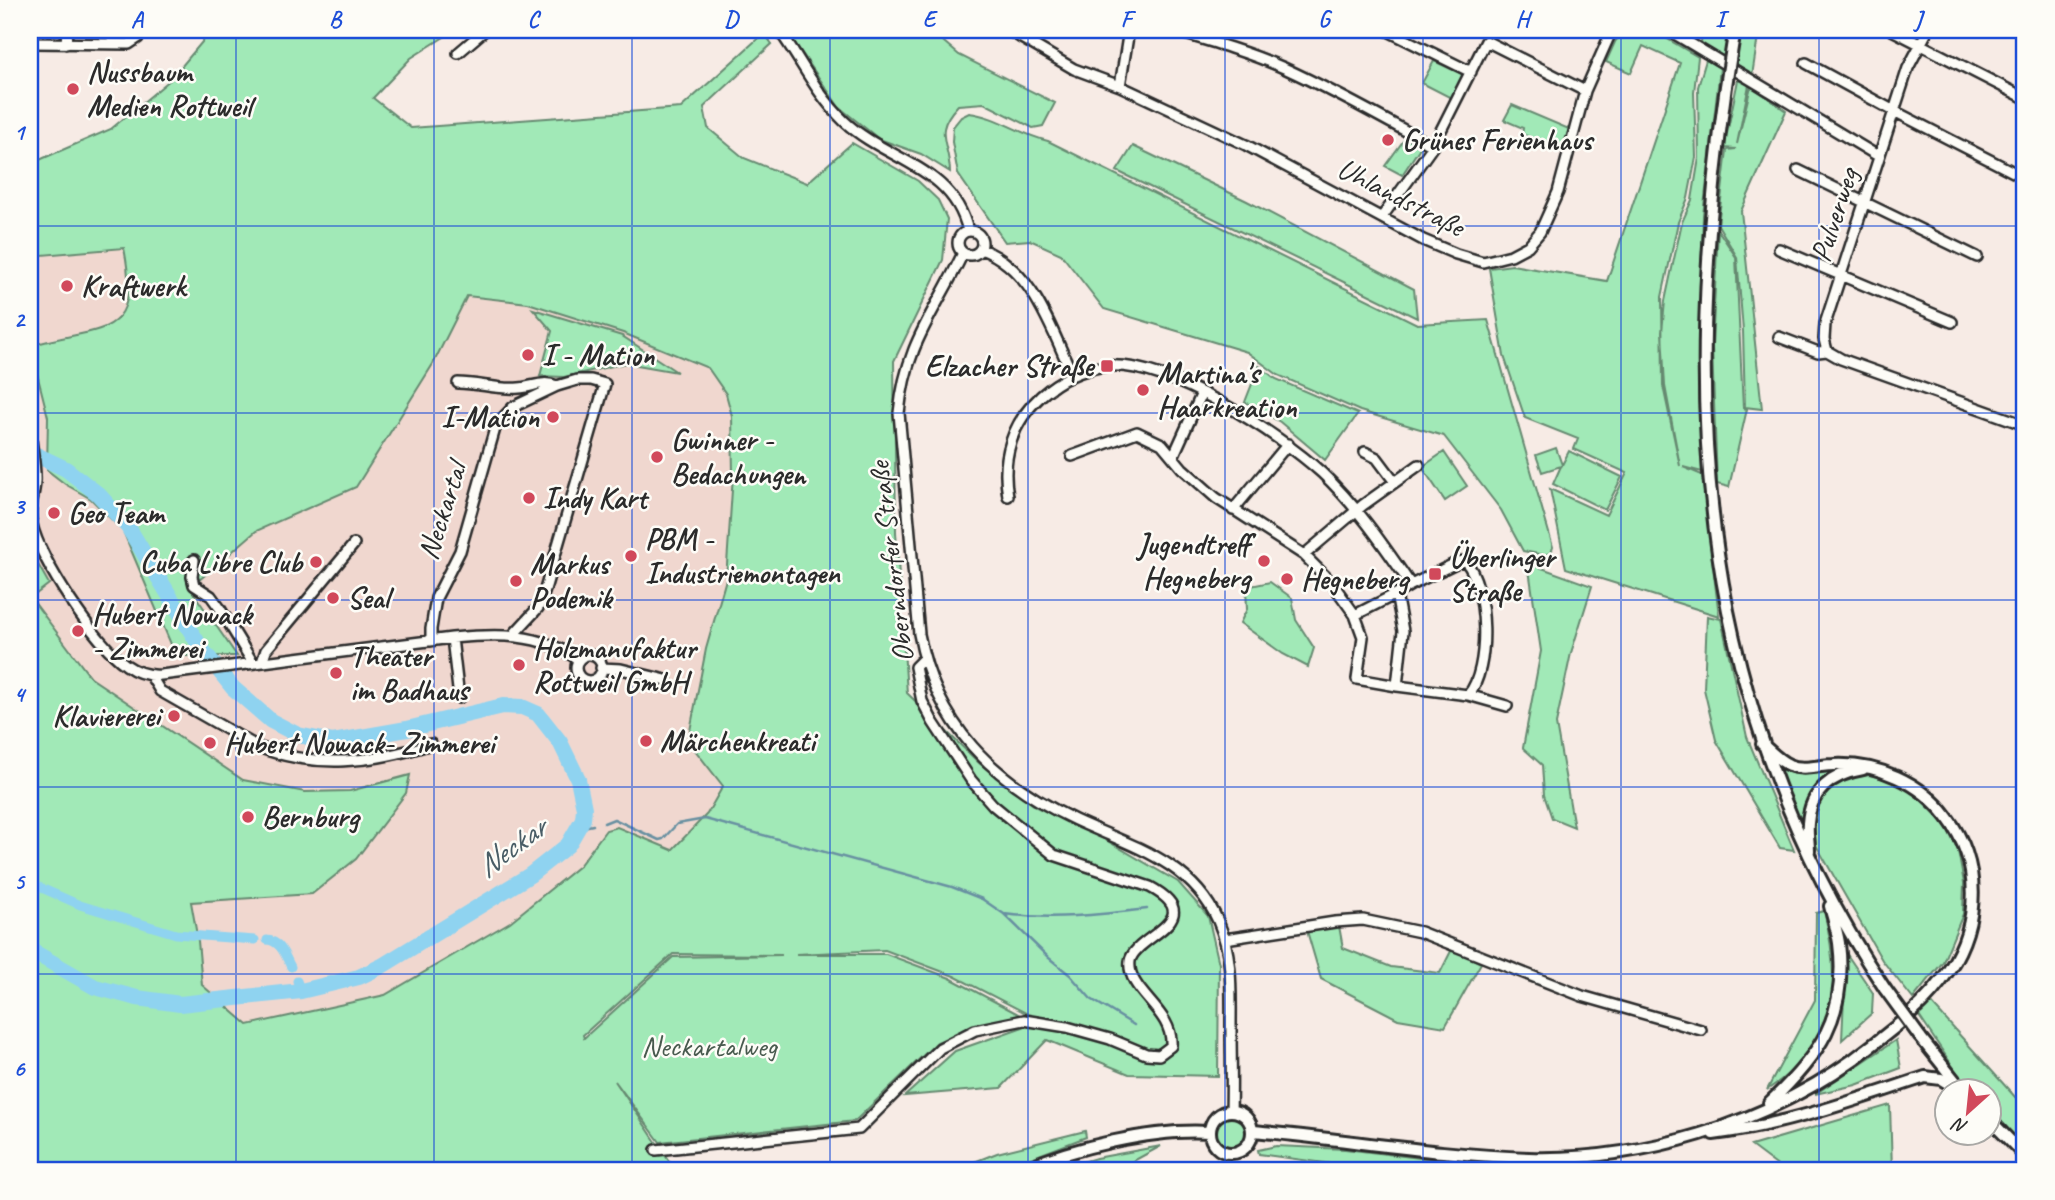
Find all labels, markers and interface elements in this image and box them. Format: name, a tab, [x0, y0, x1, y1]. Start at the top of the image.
text: A	[131, 5, 145, 34]
text: B	[329, 5, 343, 34]
text: C	[528, 5, 542, 34]
text: D	[724, 5, 740, 34]
text: E	[923, 5, 939, 34]
text: F	[1121, 5, 1137, 34]
text: G	[1318, 5, 1333, 34]
text: H	[1515, 5, 1533, 34]
text: I	[1715, 5, 1730, 34]
text: J	[1912, 5, 1925, 34]
place label: Nussbaum Medien Rottweil	[87, 53, 257, 125]
marker: Nussbaum Medien Rottweil	[65, 81, 81, 97]
text: 1	[14, 118, 27, 147]
place label: Grünes Ferienhaus	[1402, 121, 1595, 159]
marker: Grünes Ferienhaus	[1380, 132, 1396, 148]
street label: Uhlandstraße	[1331, 149, 1473, 246]
street label: Pulverweg	[1801, 161, 1868, 266]
place label: Kraftwerk	[81, 267, 188, 305]
marker: Kraftwerk	[59, 278, 75, 294]
text: 2	[14, 305, 27, 334]
place label: I - Mation	[542, 336, 655, 374]
marker: I - Mation	[520, 347, 536, 363]
place label: Elzacher Straße	[925, 347, 1096, 385]
place label: Martina's Haarkreation	[1157, 354, 1298, 426]
marker: Elzacher Straße	[1099, 358, 1115, 374]
marker: Martina's Haarkreation	[1135, 382, 1151, 398]
place label: I-Mation	[441, 398, 540, 436]
marker: I-Mation	[545, 409, 561, 425]
place label: Gwinner - Bedachungen	[671, 421, 808, 493]
marker: Gwinner - Bedachungen	[649, 449, 665, 465]
street label: Neckartal	[409, 453, 477, 564]
street label: Oberndorfer Straße	[860, 457, 922, 664]
place label: Indy Kart	[543, 479, 650, 517]
marker: Indy Kart	[521, 490, 537, 506]
text: 3	[14, 492, 27, 521]
place label: Geo Team	[68, 494, 167, 532]
marker: Geo Team	[46, 505, 62, 521]
place label: PBM - Industriemontagen	[645, 520, 841, 592]
place label: Jugendtreff Hegneberg	[1136, 525, 1257, 597]
place label: Überlinger Straße	[1449, 538, 1558, 610]
place label: Cuba Libre Club	[140, 543, 304, 581]
place label: Markus Podemik	[530, 545, 614, 617]
marker: PBM - Industriemontagen	[623, 548, 639, 564]
marker: Jugendtreff Hegneberg	[1256, 553, 1272, 569]
marker: Cuba Libre Club	[308, 554, 324, 570]
place label: Hegneberg	[1301, 560, 1411, 598]
marker: Überlinger Straße	[1427, 566, 1443, 582]
marker: Hegneberg	[1279, 571, 1295, 587]
marker: Markus Podemik	[508, 573, 524, 589]
place label: Seal	[347, 579, 395, 617]
marker: Seal	[325, 590, 341, 606]
place label: Hubert Nowack - Zimmerei	[92, 595, 254, 667]
marker: Hubert Nowack - Zimmerei	[70, 623, 86, 639]
place label: Holzmanufaktur Rottweil GmbH	[533, 629, 699, 701]
place label: Theater im Badhaus	[350, 637, 472, 709]
marker: Holzmanufaktur Rottweil GmbH	[511, 657, 527, 673]
marker: Theater im Badhaus	[328, 665, 344, 681]
text: 4	[14, 680, 27, 709]
place label: Klaviererei	[52, 697, 164, 735]
marker: Klaviererei	[166, 708, 182, 724]
place label: Märchenkreati	[660, 722, 819, 760]
place label: Hubert Nowack- Zimmerei	[224, 724, 499, 762]
marker: Märchenkreati	[638, 733, 654, 749]
marker: Hubert Nowack- Zimmerei	[202, 735, 218, 751]
place label: Bernburg	[262, 798, 361, 836]
water label: Neckar	[468, 804, 559, 886]
marker: Bernburg	[240, 809, 256, 825]
text: 5	[14, 867, 26, 896]
park label: Neckartalweg	[641, 1027, 778, 1065]
text: 6	[14, 1054, 27, 1083]
north arrow	[1932, 1078, 2002, 1148]
text: N	[1947, 1111, 1971, 1140]

